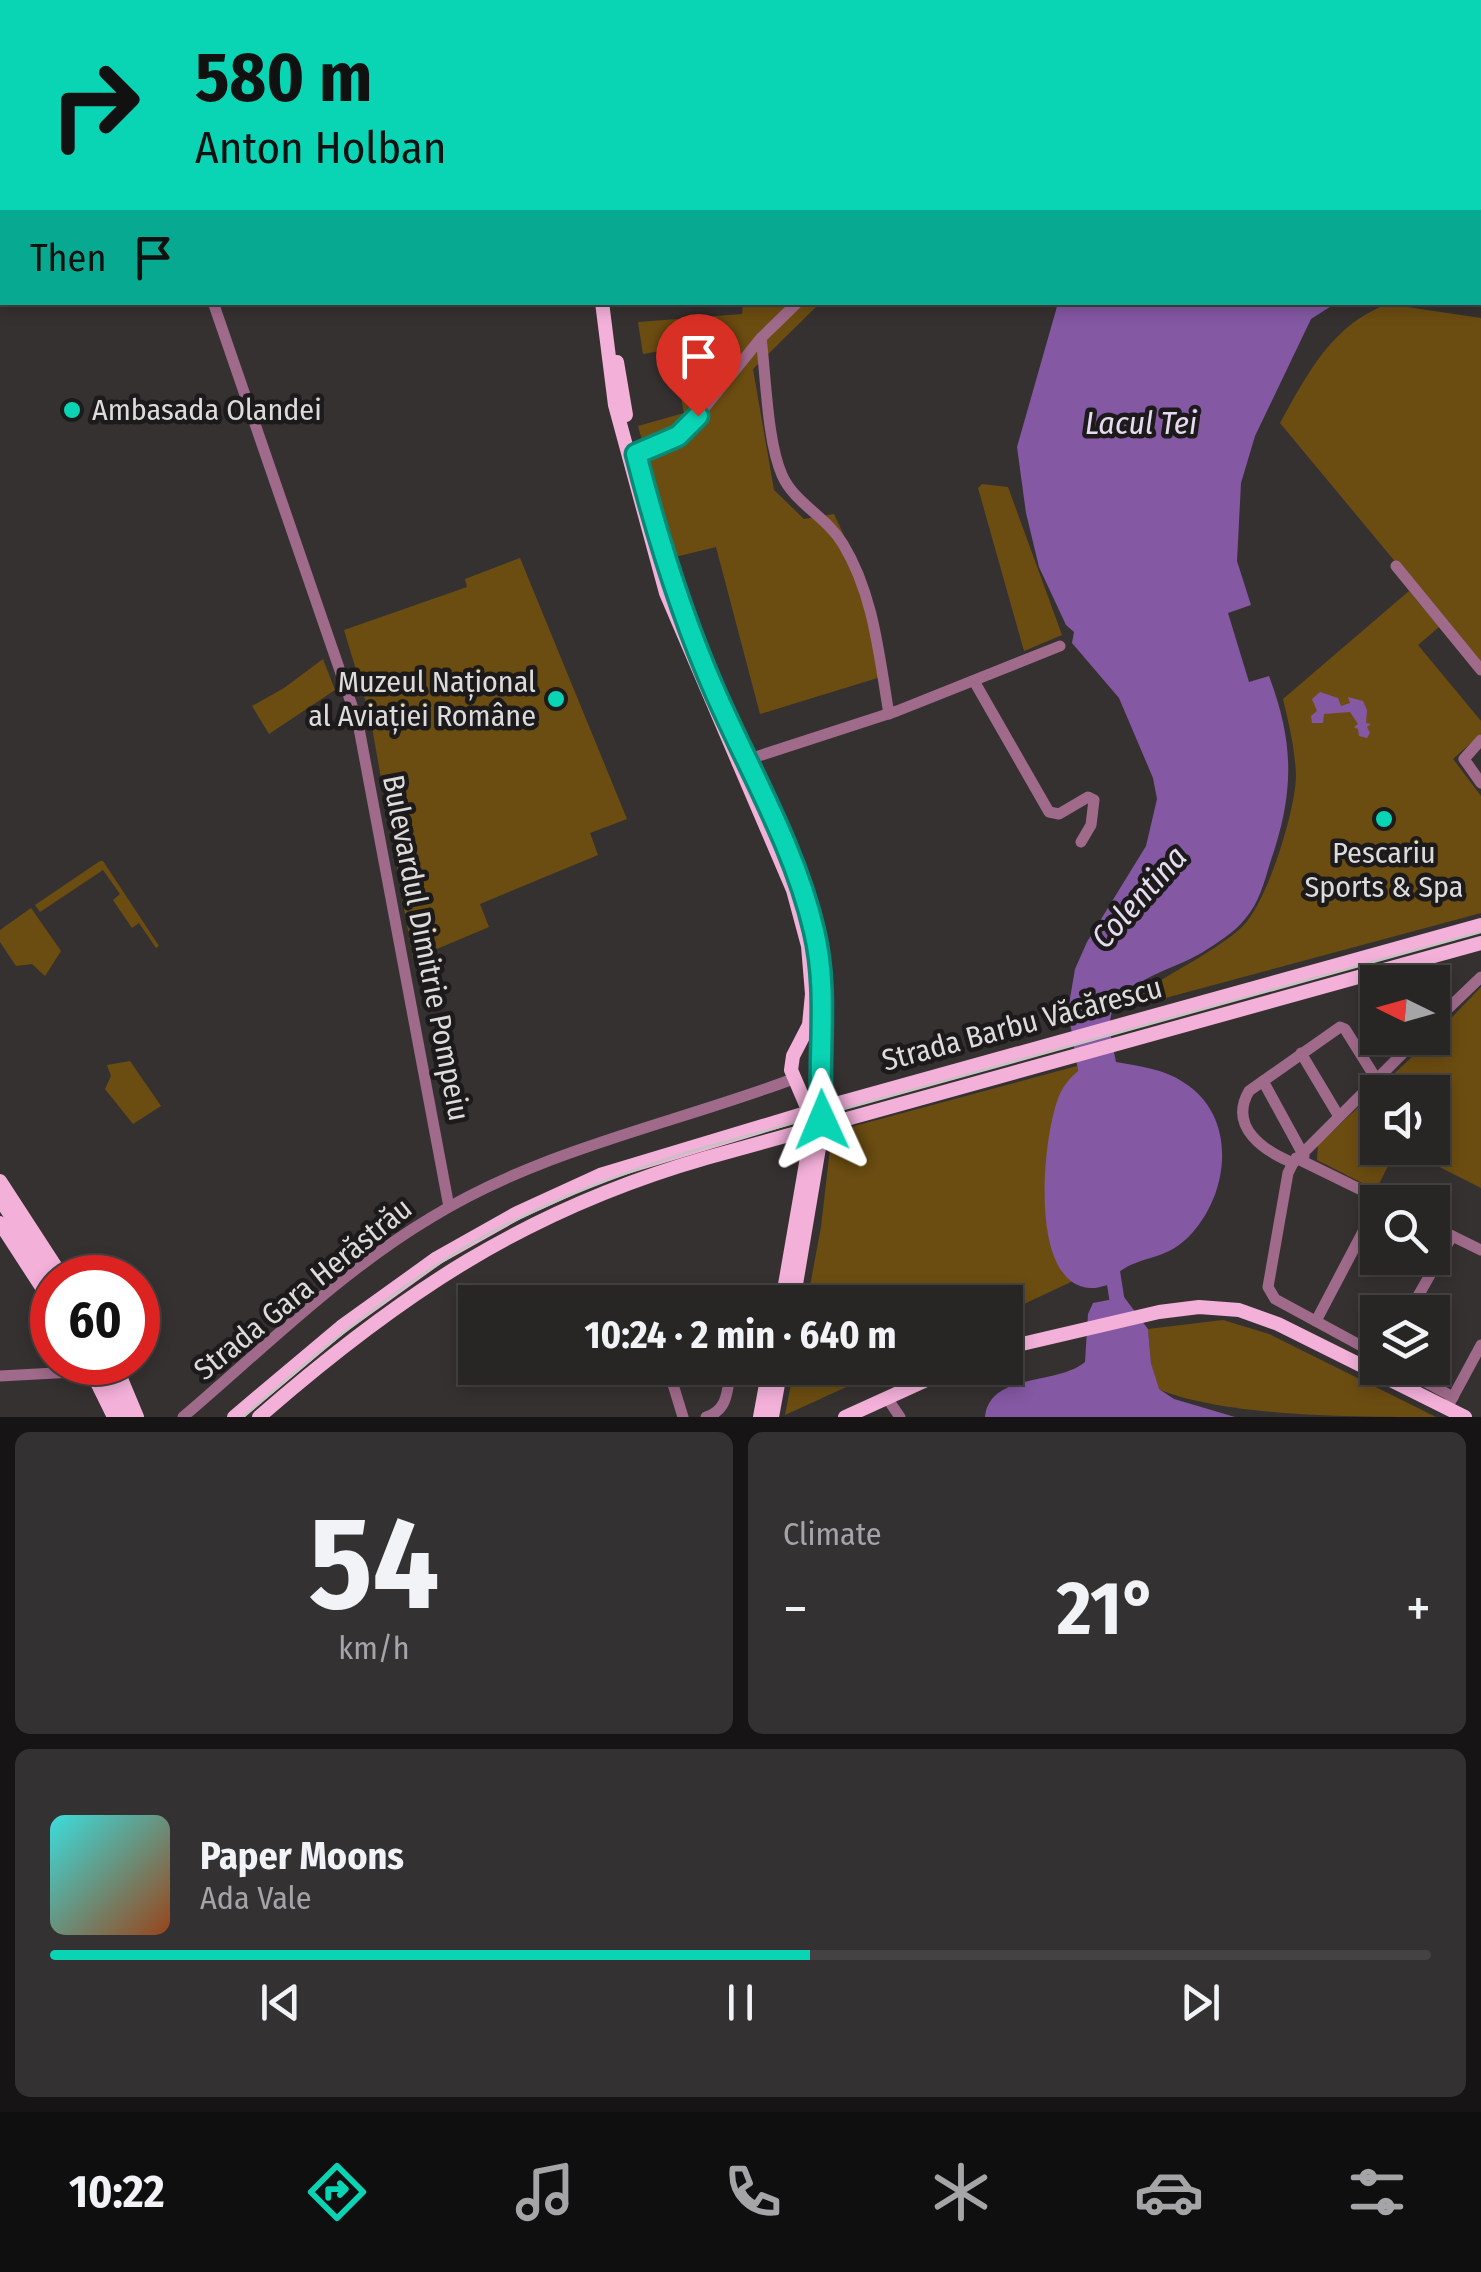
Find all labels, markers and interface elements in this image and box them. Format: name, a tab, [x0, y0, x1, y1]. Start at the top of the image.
text: 580 m	[195, 36, 373, 120]
icon: right	[30, 40, 160, 170]
text: Anton Holban	[195, 121, 447, 175]
icon: arrive	[126, 230, 181, 285]
text: Then	[30, 235, 106, 281]
pin	[656, 314, 741, 417]
icon: arrive	[671, 329, 726, 384]
place label: Ambasada Olandei	[92, 392, 322, 428]
marker: Ambasada Olandei	[61, 399, 83, 421]
water label: Lacul Tei	[1085, 404, 1197, 442]
place label: Muzeul Național al Aviației Române	[308, 664, 536, 735]
marker: Muzeul Național al Aviației Române	[545, 688, 567, 710]
street label: Bulevardul Dimitrie Pompeiu	[375, 772, 477, 1124]
marker: Pescariu Sports & Spa	[1373, 808, 1395, 830]
place label: Pescariu Sports & Spa	[1304, 835, 1464, 905]
water label: Colentina	[1083, 838, 1195, 956]
north arrow	[1360, 965, 1450, 1055]
map controls	[1360, 965, 1450, 1385]
street label: Strada Barbu Văcărescu	[878, 969, 1166, 1079]
position arrow	[770, 1068, 874, 1172]
button: sound	[1360, 1075, 1450, 1165]
button: search	[1360, 1185, 1450, 1275]
street label: Strada Gara Herăstrău	[187, 1190, 419, 1388]
speed limit sign: 60	[30, 1255, 160, 1385]
button: layers	[1360, 1295, 1450, 1385]
text: 10:24 · 2 min · 640 m	[584, 1312, 897, 1358]
text: 54	[309, 1486, 439, 1642]
text: Climate	[783, 1515, 882, 1553]
text: 21°	[1057, 1564, 1157, 1654]
text: −	[783, 1576, 808, 1642]
text: +	[1406, 1576, 1431, 1642]
text: km/h	[338, 1629, 410, 1667]
text: Paper Moons	[200, 1833, 404, 1879]
text: Ada Vale	[200, 1879, 312, 1917]
icon: previous	[253, 1975, 308, 2030]
icon: pause	[713, 1975, 768, 2030]
icon: next	[1173, 1975, 1228, 2030]
icon: directions	[302, 2157, 372, 2227]
icon: music	[510, 2157, 580, 2227]
icon: phone	[718, 2157, 788, 2227]
icon: climate	[926, 2157, 996, 2227]
icon: car	[1134, 2157, 1204, 2227]
icon: filters	[1342, 2157, 1412, 2227]
text: 10:22	[69, 2165, 165, 2219]

